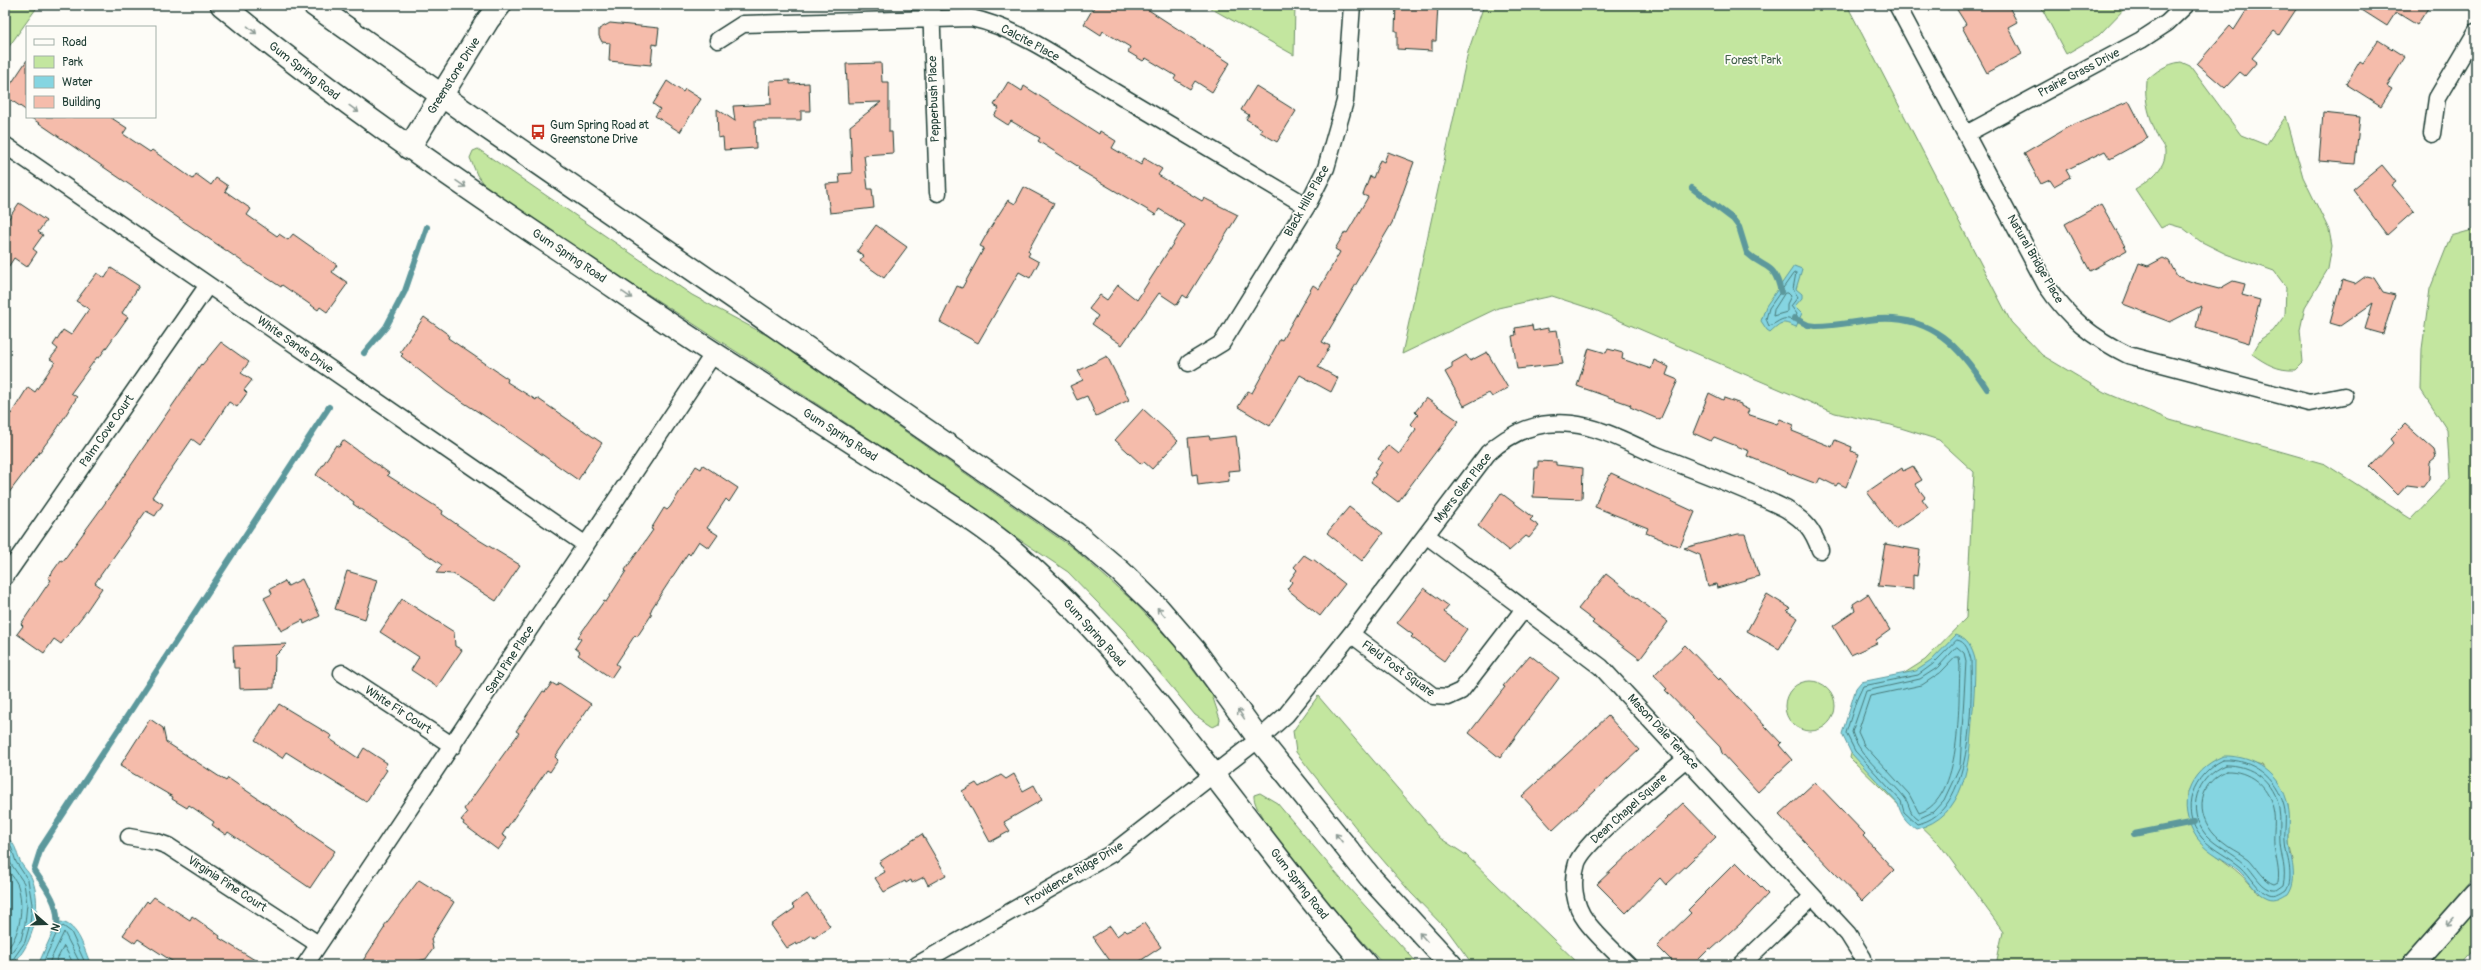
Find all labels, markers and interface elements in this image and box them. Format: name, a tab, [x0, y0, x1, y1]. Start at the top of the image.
street label: Calcite Place	[998, 21, 1062, 65]
one-way arrow	[246, 25, 257, 34]
legend	[26, 26, 156, 118]
text: Road	[62, 35, 87, 50]
street label: Greenstone Drive	[424, 35, 484, 117]
street label: Gum Spring Road	[265, 39, 343, 103]
street label: Prairie Grass Drive	[2036, 45, 2122, 101]
park label: Forest Park	[1725, 53, 1781, 68]
text: Park	[62, 55, 83, 70]
street label: Pepperbush Place	[925, 55, 943, 143]
text: Water	[62, 75, 93, 90]
text: Building	[62, 95, 101, 110]
one-way arrow	[349, 105, 360, 114]
place label: Gum Spring Road at Greenstone Drive	[550, 118, 649, 147]
bus stop icon: Gum Spring Road at Greenstone Drive	[529, 123, 547, 141]
street label: Black Hills Place	[1281, 163, 1333, 239]
one-way arrow	[455, 180, 466, 188]
street label: Natural Bridge Place	[2003, 212, 2067, 306]
street label: Gum Spring Road	[529, 226, 609, 286]
one-way arrow	[621, 291, 632, 299]
street label: White Sands Drive	[254, 313, 336, 377]
street label: Palm Cove Court	[77, 392, 138, 470]
street label: Gum Spring Road	[800, 405, 880, 465]
street label: Myers Glen Place	[1431, 450, 1495, 526]
street label: Gum Spring Road	[1060, 596, 1128, 670]
one-way arrow	[1157, 607, 1166, 617]
street label: Sand Pine Place	[482, 623, 538, 697]
street label: Field Post Square	[1359, 637, 1438, 701]
street label: White Fir Court	[362, 683, 434, 737]
street label: Mason Dale Terrace	[1624, 691, 1702, 773]
one-way arrow	[1237, 709, 1245, 720]
street label: Dean Chapel Square	[1588, 771, 1670, 847]
one-way arrow	[1334, 833, 1343, 844]
street label: Providence Ridge Drive	[1022, 839, 1126, 909]
street label: Gum Spring Road	[1267, 845, 1331, 923]
street label: Virginia Pine Court	[184, 853, 270, 915]
north arrow	[26, 904, 66, 944]
one-way arrow	[2446, 918, 2455, 928]
text: N	[47, 922, 62, 933]
one-way arrow	[1419, 932, 1428, 942]

